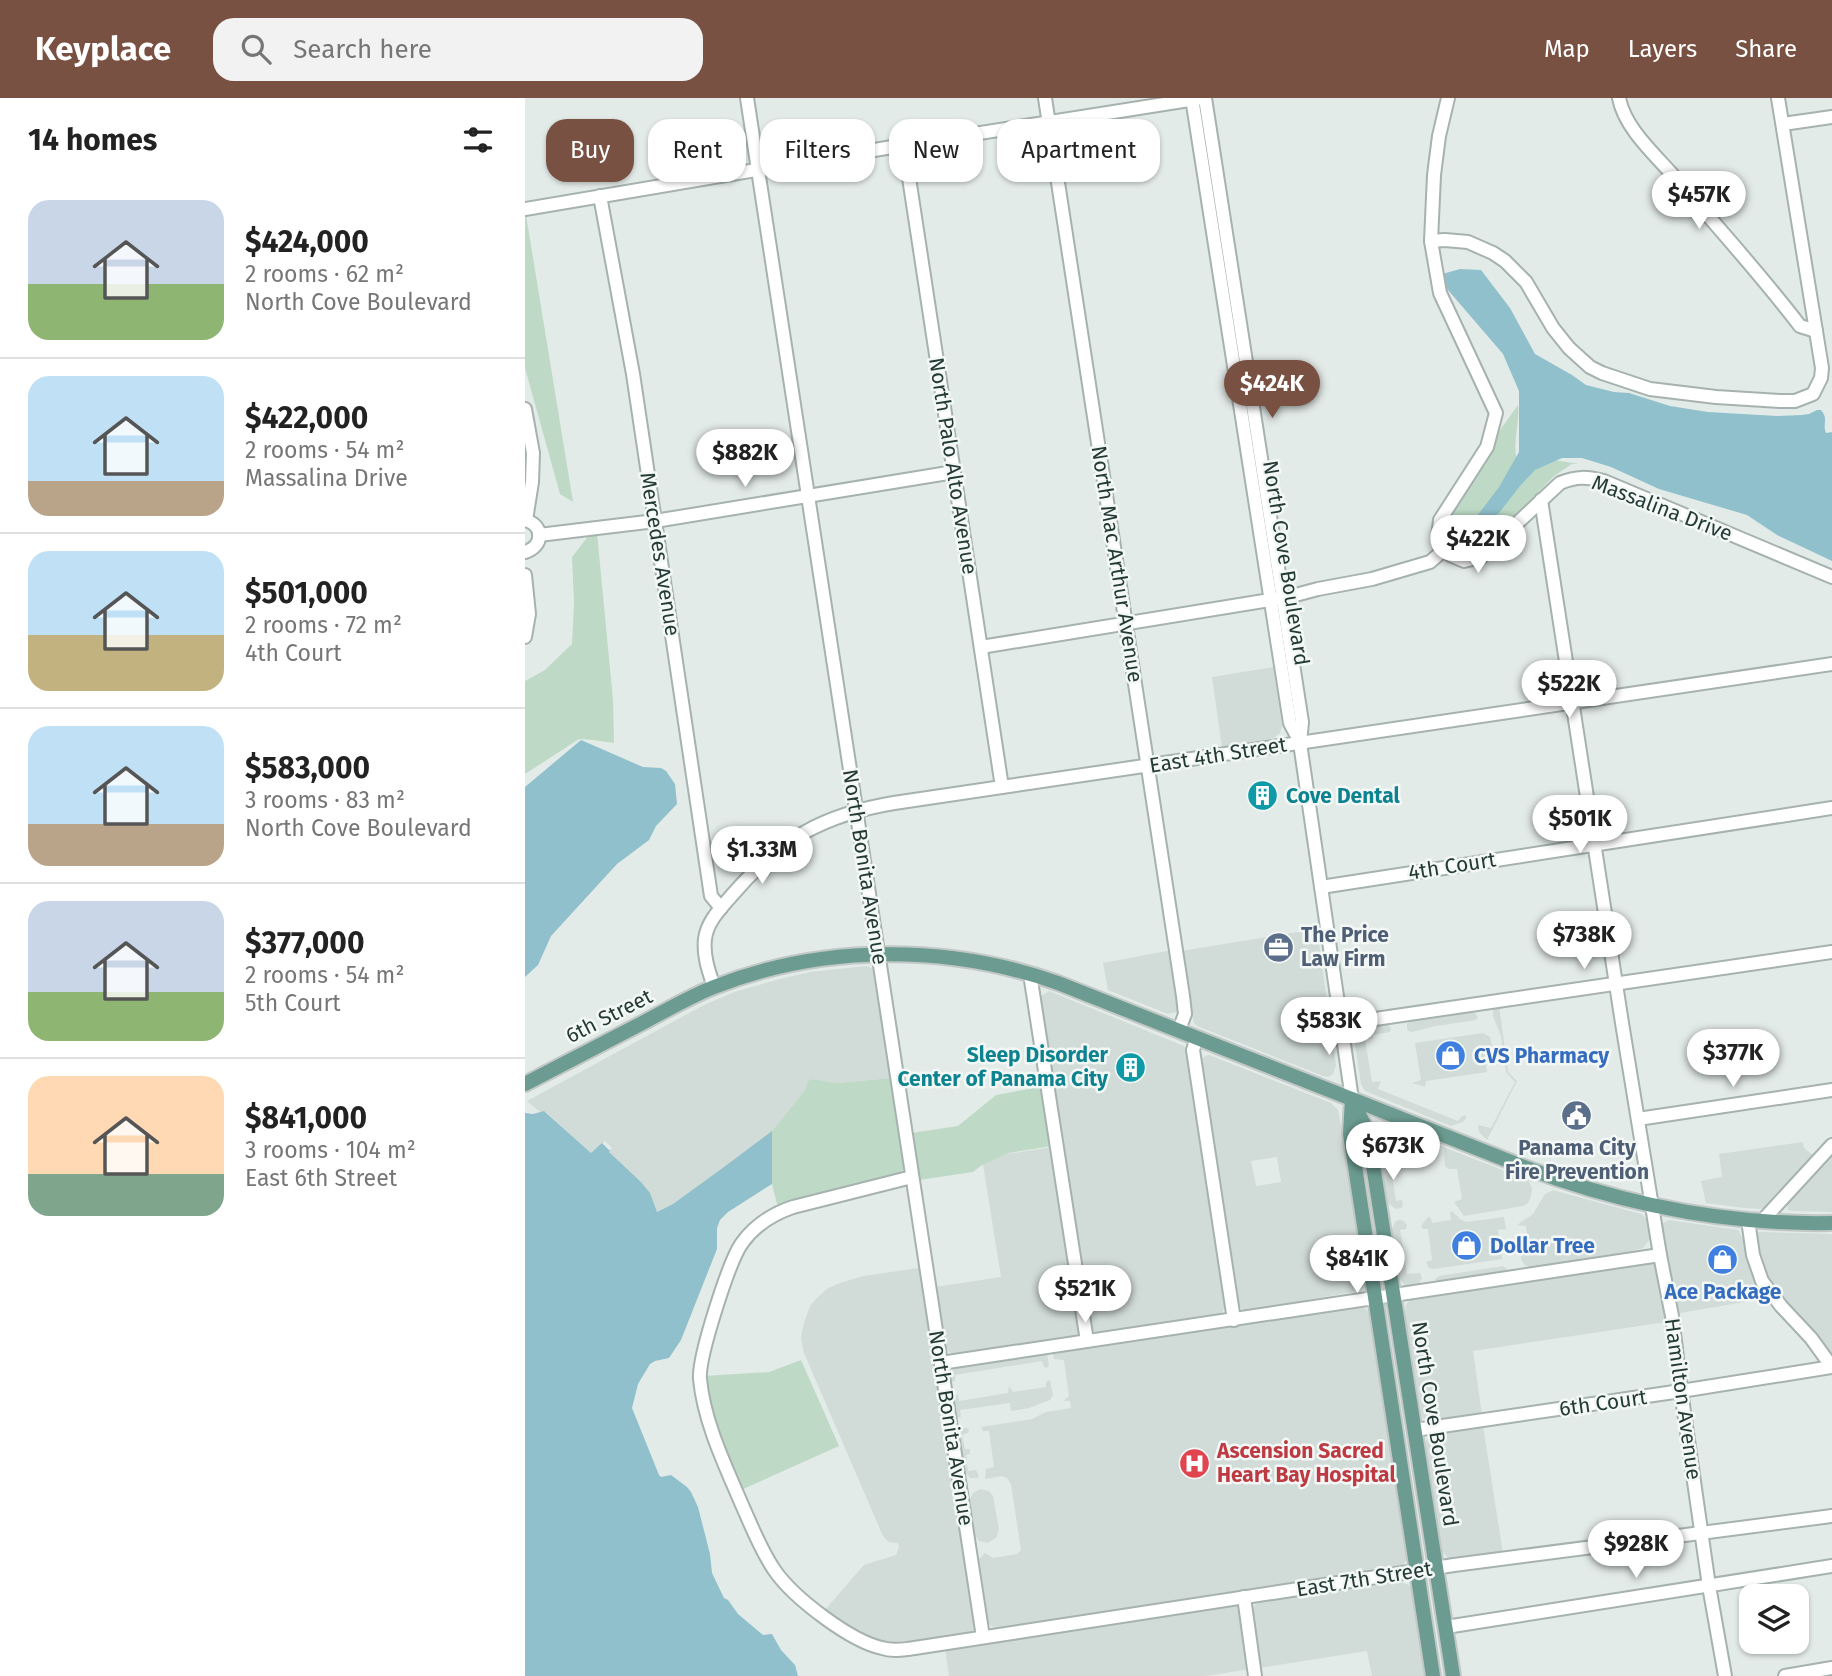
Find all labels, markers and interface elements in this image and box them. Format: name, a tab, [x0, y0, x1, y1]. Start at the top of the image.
search box	[213, 18, 703, 81]
text: Keyplace	[35, 29, 171, 69]
icon: search	[237, 30, 275, 68]
text: Search here	[293, 34, 432, 65]
text: Map	[1544, 35, 1590, 63]
text: Layers	[1628, 35, 1697, 63]
text: Share	[1735, 35, 1797, 63]
chip: Buy	[546, 119, 634, 182]
chip: Rent	[648, 119, 746, 182]
chip: Filters	[760, 119, 875, 182]
chip: New	[889, 119, 983, 182]
chip: Apartment	[997, 119, 1160, 182]
icon: filters	[459, 121, 497, 159]
text: 14 homes	[28, 122, 157, 158]
pin: $457K	[1650, 172, 1748, 231]
text: $457K	[1668, 180, 1730, 208]
text: $424,000	[245, 224, 369, 260]
icon: home	[84, 228, 168, 312]
text: 2 rooms · 62 m²	[245, 260, 404, 288]
text: North Cove Boulevard	[245, 288, 472, 316]
street label: North Palo Alto Avenue	[923, 356, 983, 576]
pin: $424K	[1223, 360, 1321, 420]
text: $424K	[1240, 369, 1304, 397]
text: $422,000	[245, 400, 368, 436]
icon: home	[84, 404, 168, 488]
pin: $882K	[696, 430, 794, 489]
text: 2 rooms · 54 m²	[245, 436, 404, 464]
text: $882K	[712, 438, 778, 466]
street label: North Mac Arthur Avenue	[1085, 444, 1149, 684]
street label: North Cove Boulevard	[1257, 459, 1315, 667]
text: Massalina Drive	[245, 464, 408, 492]
street label: Massalina Drive	[1588, 469, 1736, 547]
street label: Mercedes Avenue	[634, 470, 686, 638]
pin: $422K	[1429, 516, 1527, 575]
text: $422K	[1446, 524, 1510, 552]
text: $501,000	[245, 575, 368, 611]
icon: home	[84, 579, 168, 663]
text: 2 rooms · 72 m²	[245, 611, 402, 639]
text: 4th Court	[245, 639, 342, 667]
pin: $522K	[1520, 660, 1618, 720]
text: $522K	[1538, 669, 1600, 697]
street label: East 4th Street	[1147, 731, 1289, 779]
text: $583,000	[245, 750, 370, 786]
icon: home	[84, 754, 168, 838]
street label: North Bonita Avenue	[837, 767, 893, 967]
building icon: Cove Dental	[1246, 779, 1280, 813]
place label: Cove Dental	[1286, 783, 1400, 809]
text: 3 rooms · 83 m²	[245, 786, 405, 814]
pin: $501K	[1531, 796, 1629, 855]
text: $501K	[1548, 804, 1612, 832]
text: North Cove Boulevard	[245, 814, 472, 842]
pin: $1.33M	[705, 826, 819, 886]
text: $1.33M	[727, 835, 797, 863]
street label: 4th Court	[1406, 846, 1498, 886]
pin: $738K	[1535, 912, 1633, 971]
text: $738K	[1553, 920, 1615, 948]
place label: The Price Law Firm	[1301, 922, 1389, 972]
text: $377,000	[245, 925, 364, 961]
icon: home	[84, 929, 168, 1013]
office icon: The Price Law Firm	[1261, 930, 1295, 964]
text: 2 rooms · 54 m²	[245, 961, 404, 989]
street label: 6th Street	[561, 983, 657, 1049]
text: 5th Court	[245, 989, 341, 1017]
pin: $583K	[1280, 998, 1378, 1057]
text: $583K	[1297, 1006, 1361, 1034]
pin: $377K	[1684, 1030, 1782, 1089]
text: $377K	[1703, 1038, 1763, 1066]
shop icon: CVS Pharmacy	[1434, 1039, 1468, 1073]
place label: Sleep Disorder Center of Panama City	[897, 1042, 1109, 1092]
place label: CVS Pharmacy	[1474, 1043, 1609, 1069]
building icon: Sleep Disorder Center of Panama City	[1114, 1050, 1148, 1084]
public building icon: Panama City Fire Prevention	[1560, 1099, 1594, 1133]
text: $841,000	[245, 1100, 367, 1136]
icon: home	[84, 1104, 168, 1188]
pin: $673K	[1344, 1122, 1442, 1182]
text: $673K	[1362, 1131, 1424, 1159]
place label: Panama City Fire Prevention	[1505, 1135, 1649, 1185]
text: 3 rooms · 104 m²	[245, 1136, 416, 1164]
text: East 6th Street	[245, 1164, 397, 1192]
shop icon: Dollar Tree	[1450, 1229, 1484, 1263]
place label: Dollar Tree	[1490, 1233, 1595, 1259]
pin: $841K	[1308, 1236, 1406, 1295]
shop icon: Ace Package	[1706, 1243, 1740, 1277]
text: $841K	[1326, 1244, 1388, 1272]
pin: $521K	[1036, 1266, 1134, 1325]
text: $521K	[1054, 1274, 1116, 1302]
place label: Ace Package	[1664, 1279, 1782, 1305]
street label: Hamilton Avenue	[1659, 1317, 1707, 1481]
street label: North Cove Boulevard	[1406, 1320, 1464, 1528]
street label: North Bonita Avenue	[923, 1328, 979, 1528]
street label: 6th Court	[1558, 1384, 1649, 1422]
place label: Ascension Sacred Heart Bay Hospital	[1216, 1438, 1396, 1488]
hospital icon: Ascension Sacred Heart Bay Hospital	[1177, 1446, 1211, 1480]
pin: $928K	[1587, 1520, 1685, 1580]
text: $928K	[1604, 1529, 1668, 1557]
street label: East 7th Street	[1294, 1555, 1434, 1603]
map controls	[1739, 1584, 1809, 1654]
button: layers	[1739, 1584, 1809, 1654]

